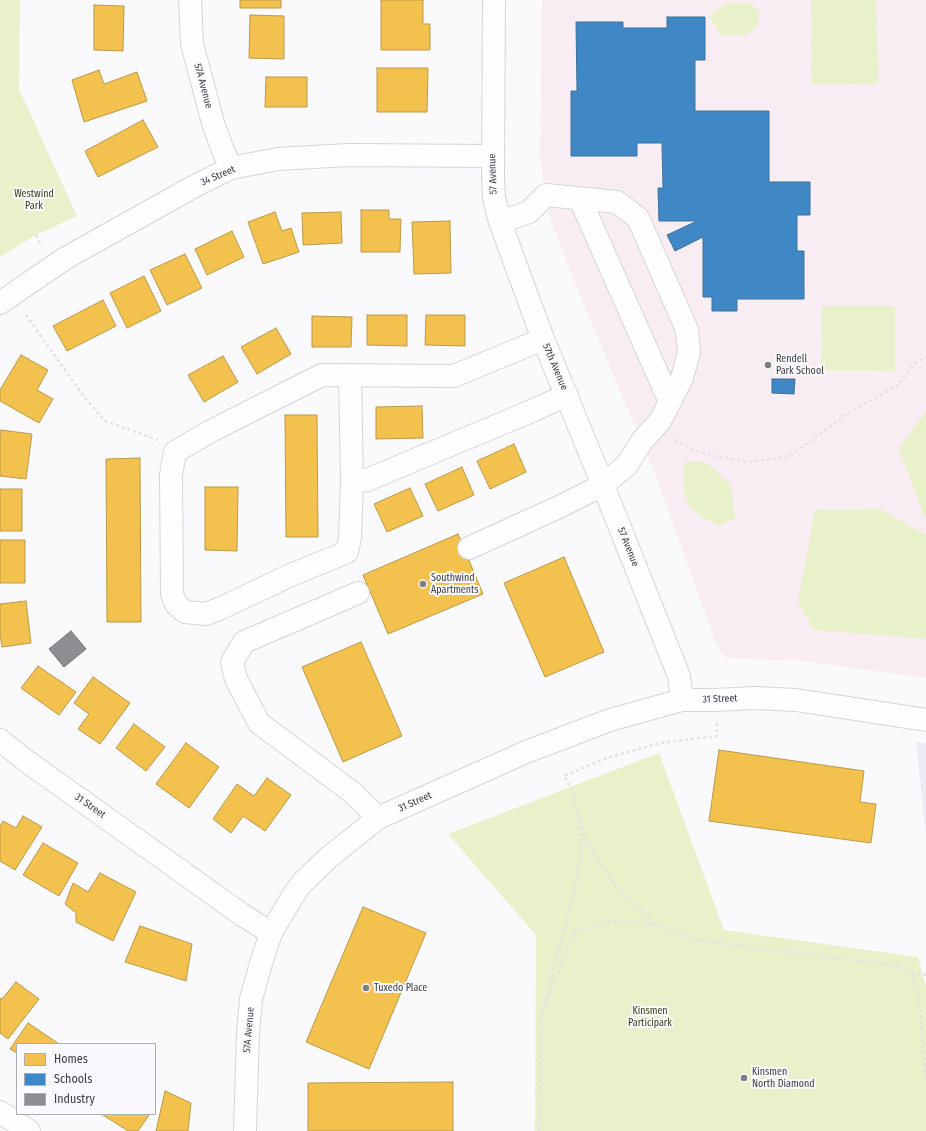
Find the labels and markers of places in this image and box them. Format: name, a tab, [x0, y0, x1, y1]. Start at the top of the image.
place label: Rendell Park School	[776, 353, 824, 376]
marker: Rendell Park School	[763, 360, 773, 370]
place label: Southwind Apartments	[431, 572, 479, 596]
marker: Southwind Apartments	[418, 579, 428, 589]
place label: Tuxedo Place	[374, 982, 427, 994]
marker: Tuxedo Place	[361, 983, 371, 993]
place label: Kinsmen North Diamond	[752, 1066, 815, 1090]
marker: Kinsmen North Diamond	[739, 1073, 749, 1083]

